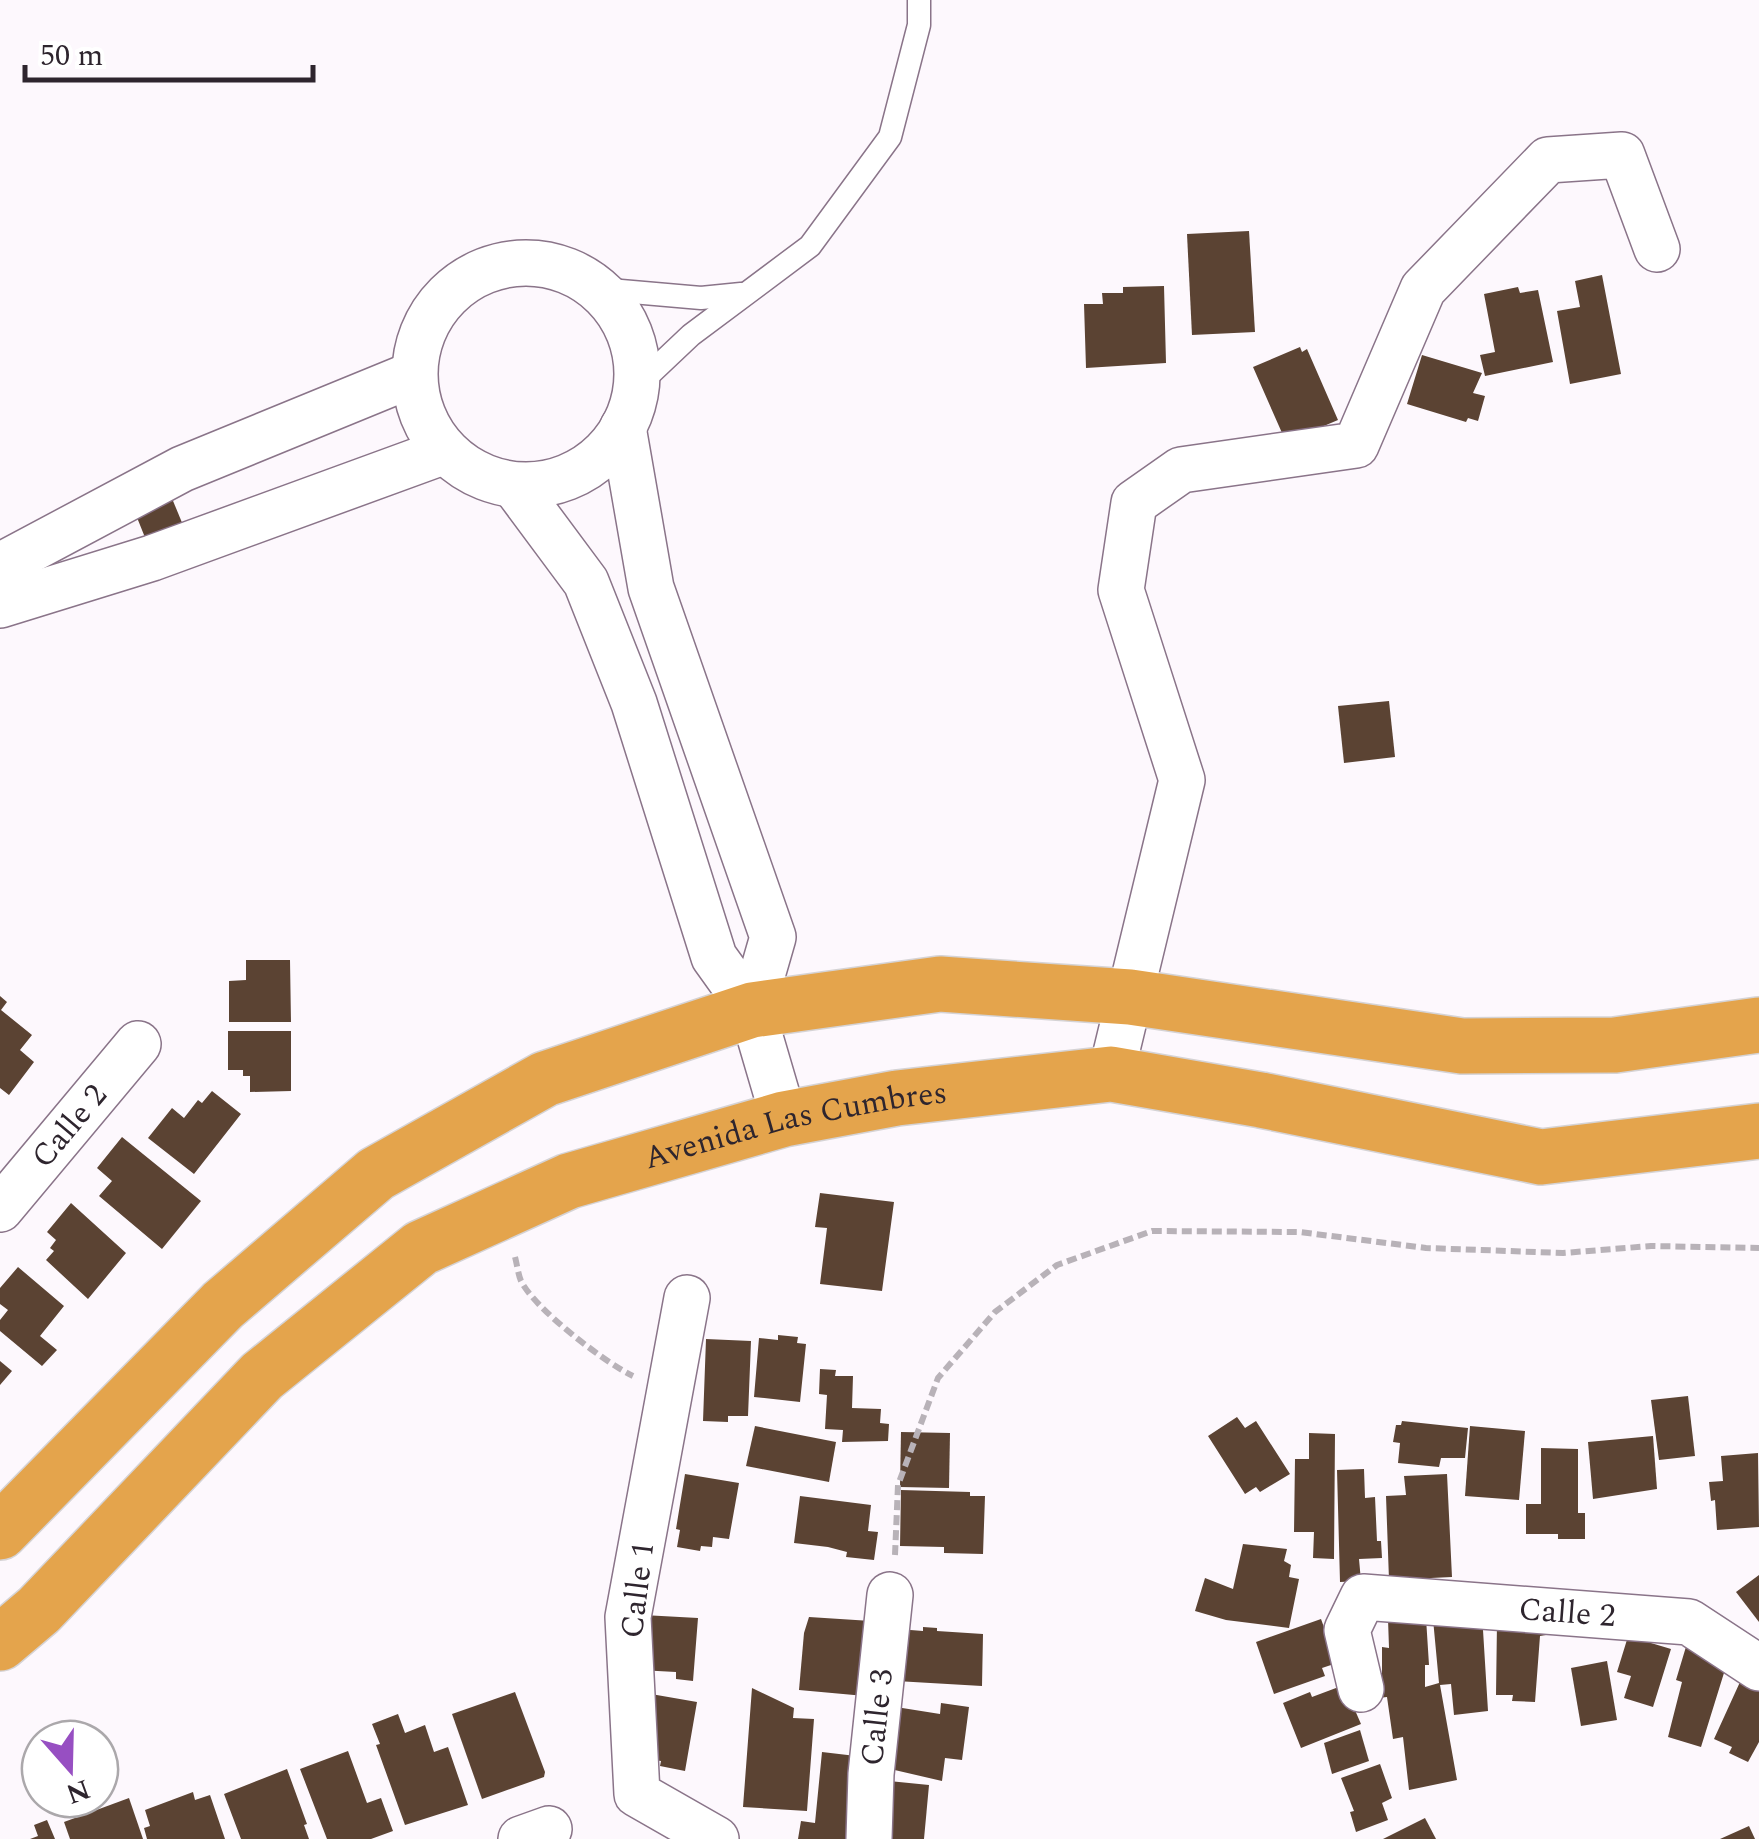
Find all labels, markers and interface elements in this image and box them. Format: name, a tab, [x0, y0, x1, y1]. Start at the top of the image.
scale bar	[25, 20, 312, 82]
text: 50 m	[40, 33, 103, 79]
street label: Avenida Las Cumbres	[638, 1068, 950, 1183]
street label: Calle 2	[19, 1073, 119, 1179]
street label: Calle 1	[608, 1539, 668, 1641]
street label: Calle 2	[1517, 1585, 1617, 1641]
street label: Calle 3	[848, 1666, 907, 1768]
north arrow	[20, 1719, 120, 1819]
text: N	[60, 1767, 96, 1815]

